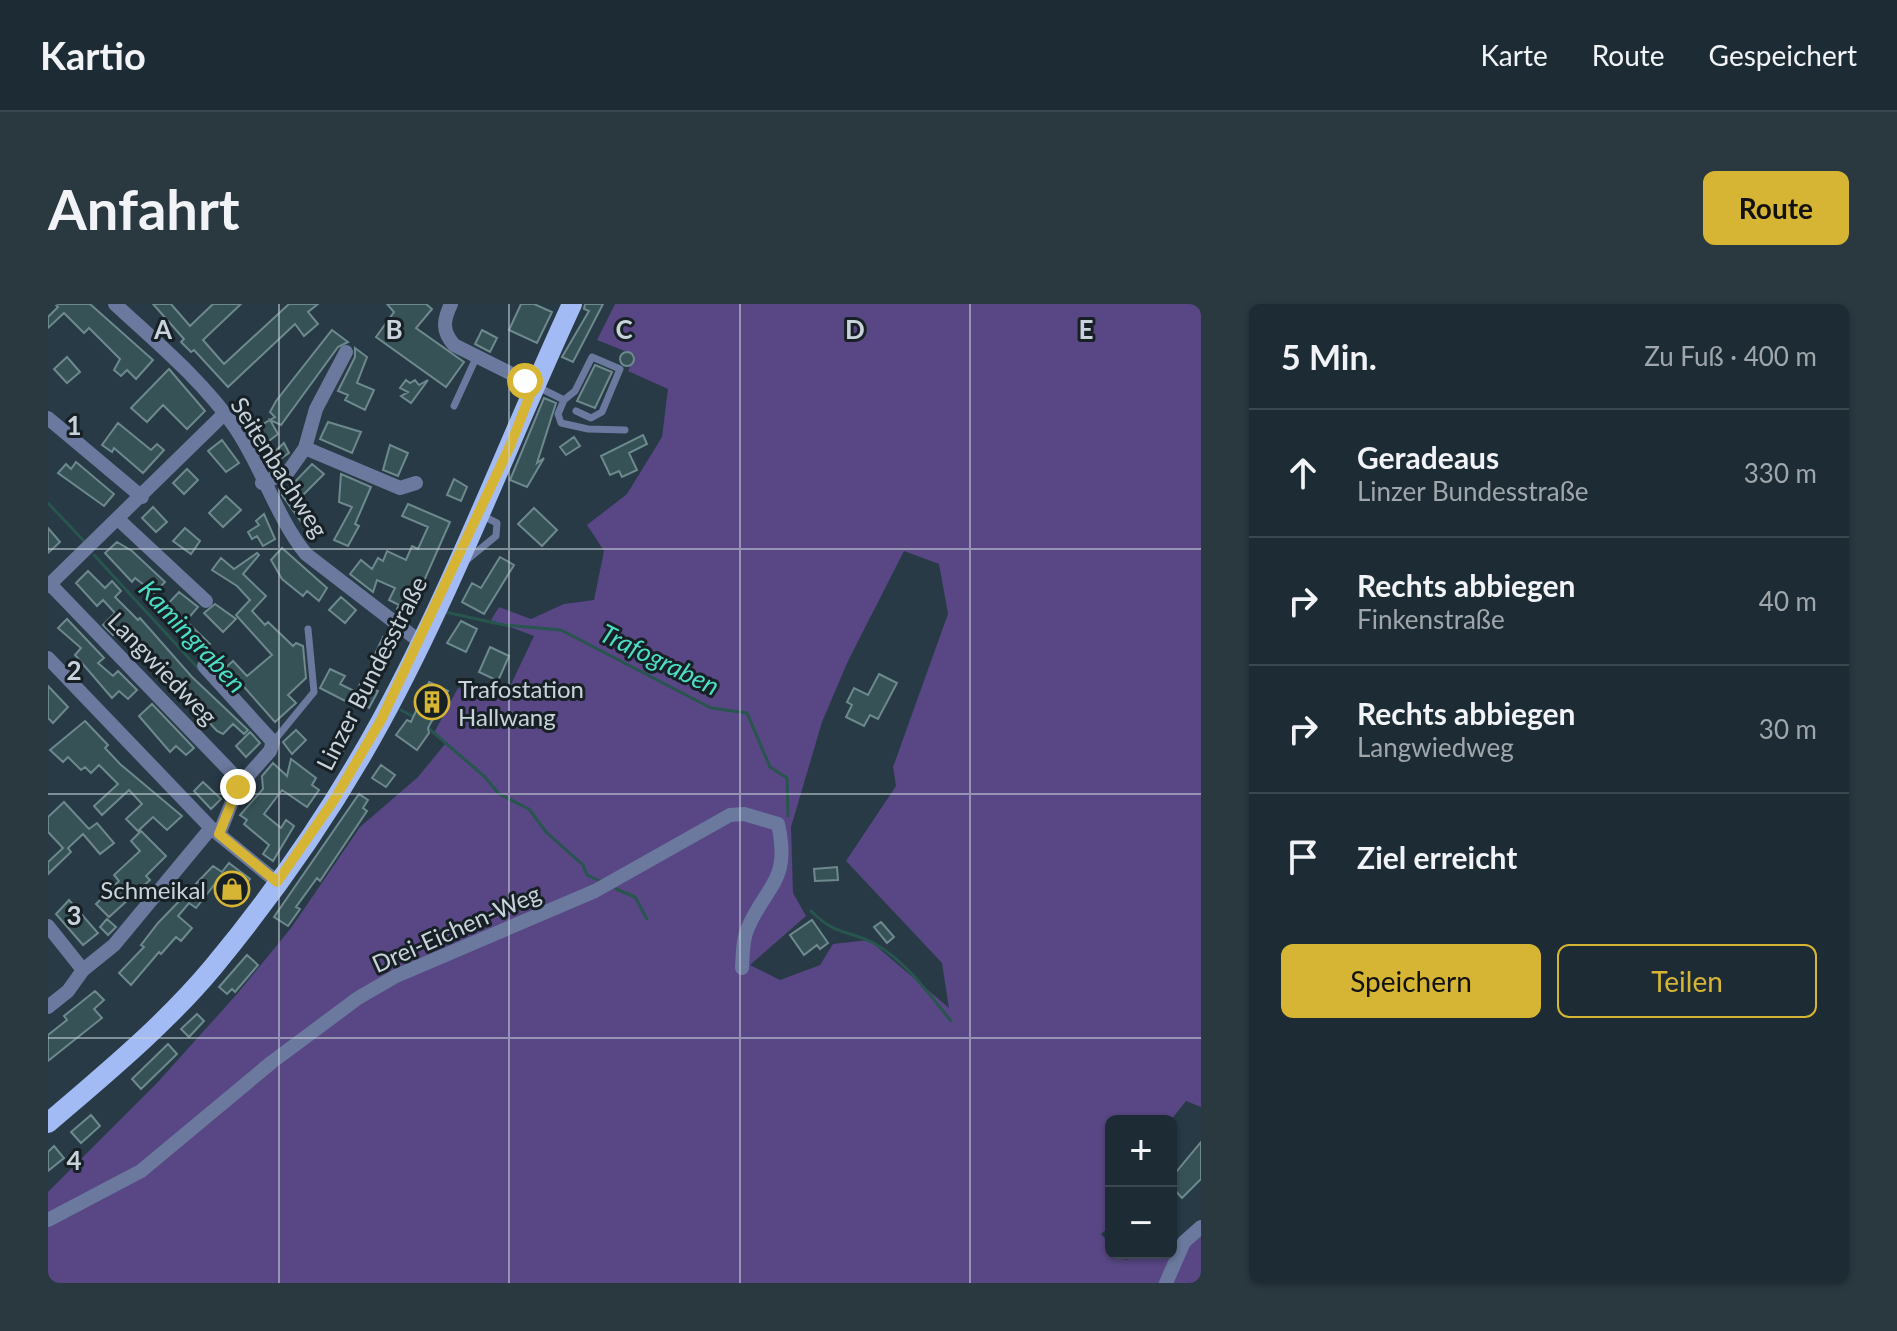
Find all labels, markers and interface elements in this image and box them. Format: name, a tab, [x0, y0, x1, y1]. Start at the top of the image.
text: Kartio	[40, 32, 146, 78]
text: Karte	[1480, 38, 1548, 72]
text: Route	[1592, 38, 1665, 72]
text: Gespeichert	[1709, 38, 1857, 72]
button: Route	[1703, 171, 1849, 245]
text: Anfahrt	[48, 175, 240, 242]
text: A	[153, 313, 173, 345]
text: B	[385, 313, 403, 345]
text: C	[615, 313, 633, 345]
text: D	[845, 313, 865, 345]
text: E	[1079, 313, 1093, 345]
text: 5 Min.	[1281, 336, 1377, 377]
text: Zu Fuß · 400 m	[1644, 340, 1817, 372]
route start	[507, 363, 543, 399]
street label: Seitenbachweg	[225, 391, 335, 543]
text: 1	[66, 409, 82, 441]
text: Geradeaus	[1357, 439, 1499, 475]
icon: ahead	[1281, 451, 1325, 495]
text: 330 m	[1744, 457, 1817, 489]
text: Linzer Bundesstraße	[1357, 475, 1589, 507]
text: Rechts abbiegen	[1357, 567, 1576, 603]
street label: Linzer Bundesstraße	[310, 571, 432, 775]
water label: Kamingraben	[133, 573, 253, 699]
icon: right	[1281, 579, 1325, 623]
text: 40 m	[1759, 585, 1817, 617]
text: Finkenstraße	[1357, 603, 1505, 635]
street label: Langwiedweg	[102, 606, 224, 730]
water label: Trafograben	[595, 616, 725, 702]
text: 2	[66, 654, 82, 686]
place label: Trafostation Hallwang	[458, 674, 584, 731]
building icon: Trafostation Hallwang	[413, 683, 451, 721]
text: Rechts abbiegen	[1357, 695, 1576, 731]
icon: right	[1281, 707, 1325, 751]
text: 30 m	[1759, 713, 1817, 745]
text: Langwiedweg	[1357, 731, 1514, 763]
route end	[220, 769, 256, 805]
icon: arrive	[1281, 835, 1325, 879]
text: Ziel erreicht	[1357, 839, 1517, 875]
shop icon: Schmeikal	[213, 870, 251, 908]
place label: Schmeikal	[100, 875, 206, 904]
street label: Drei-Eichen-Weg	[367, 878, 545, 978]
text: 3	[66, 899, 82, 931]
button: Speichern	[1281, 944, 1541, 1018]
button: Teilen	[1557, 944, 1817, 1018]
map controls	[1105, 1115, 1177, 1259]
button: +	[1105, 1115, 1177, 1187]
text: 4	[66, 1144, 82, 1176]
button: −	[1105, 1187, 1177, 1259]

